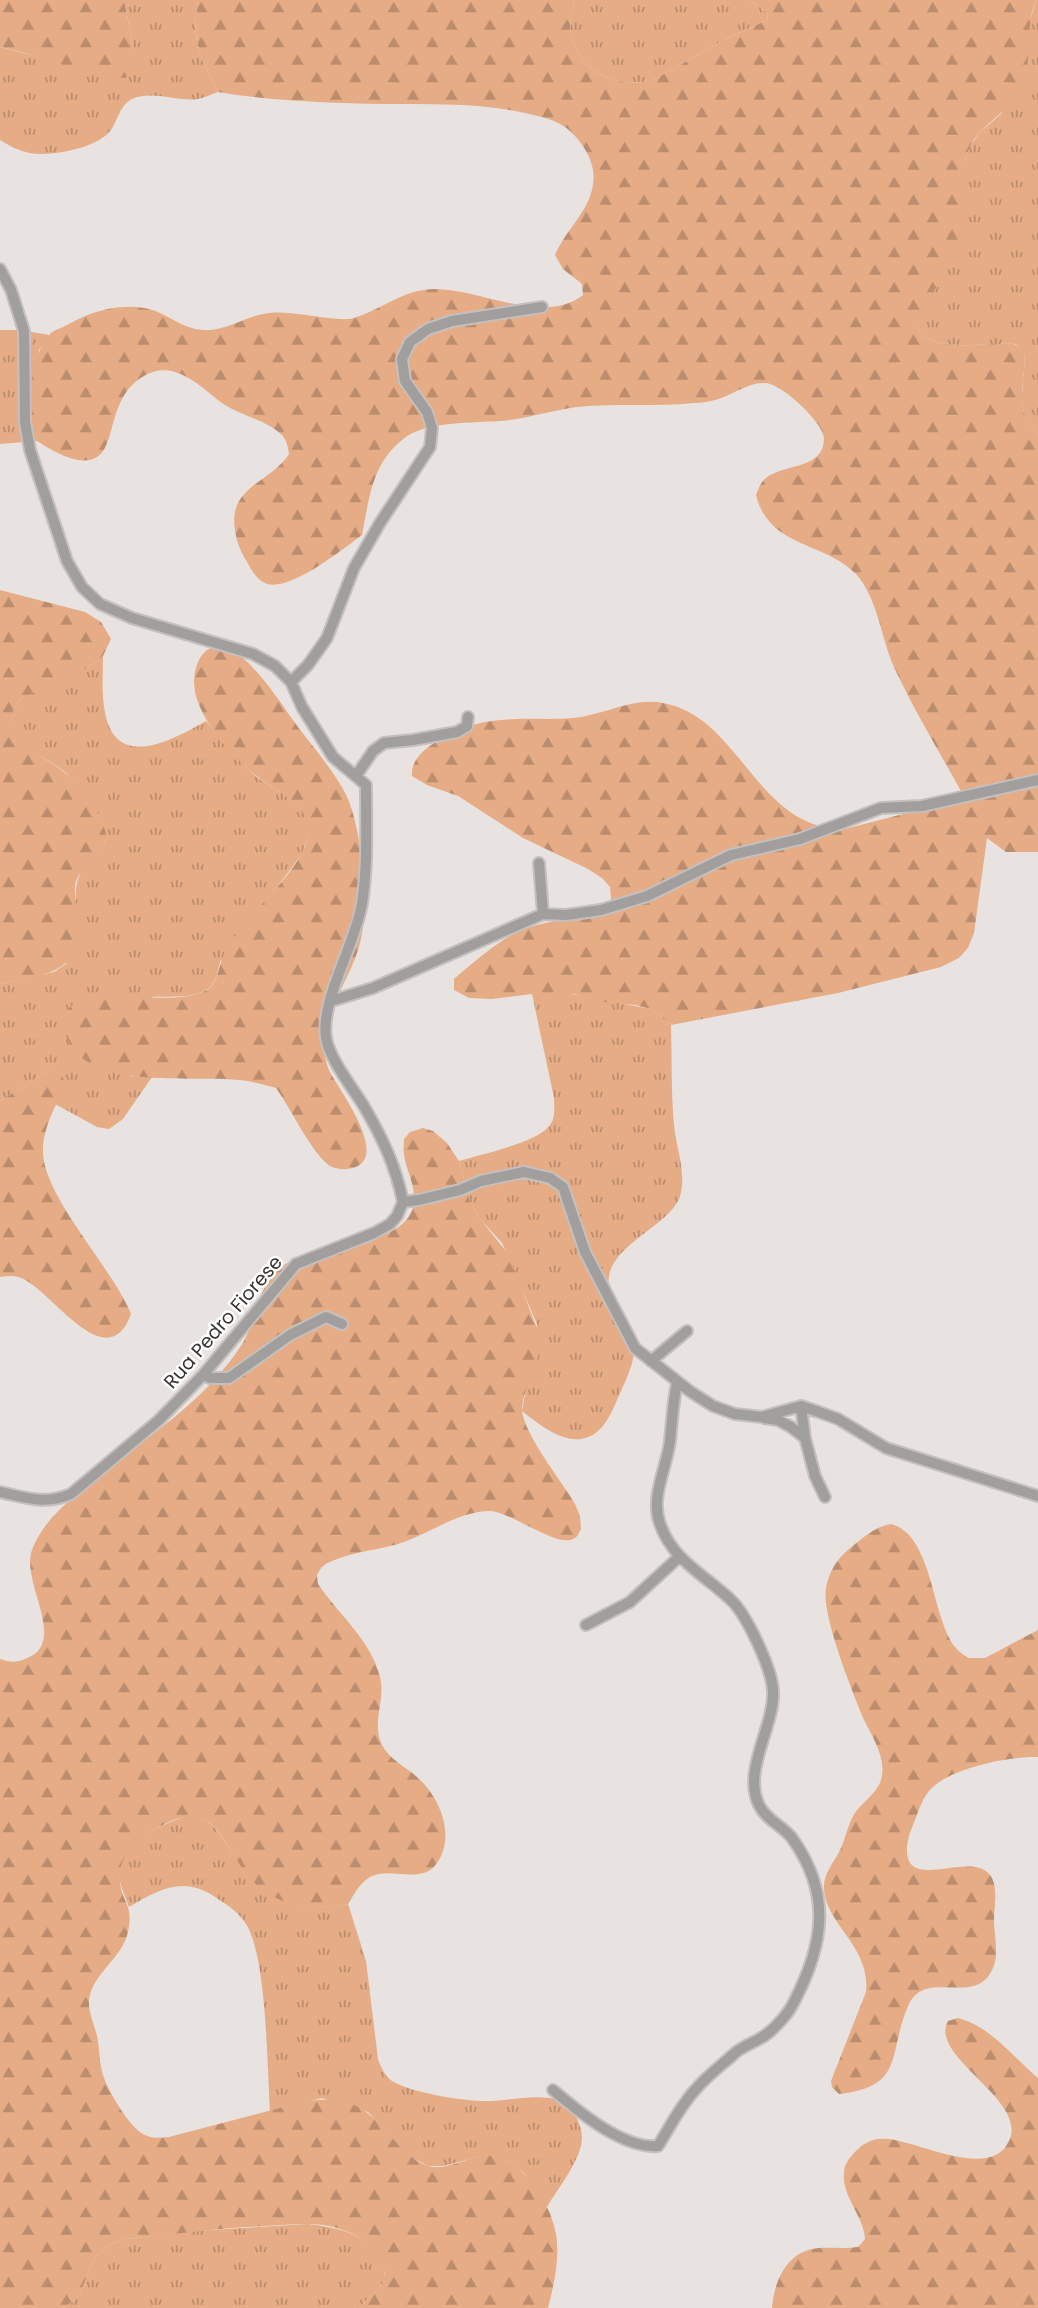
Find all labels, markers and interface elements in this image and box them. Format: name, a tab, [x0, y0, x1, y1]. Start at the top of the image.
street label: Rua Pedro Fiorese	[158, 1250, 288, 1394]

